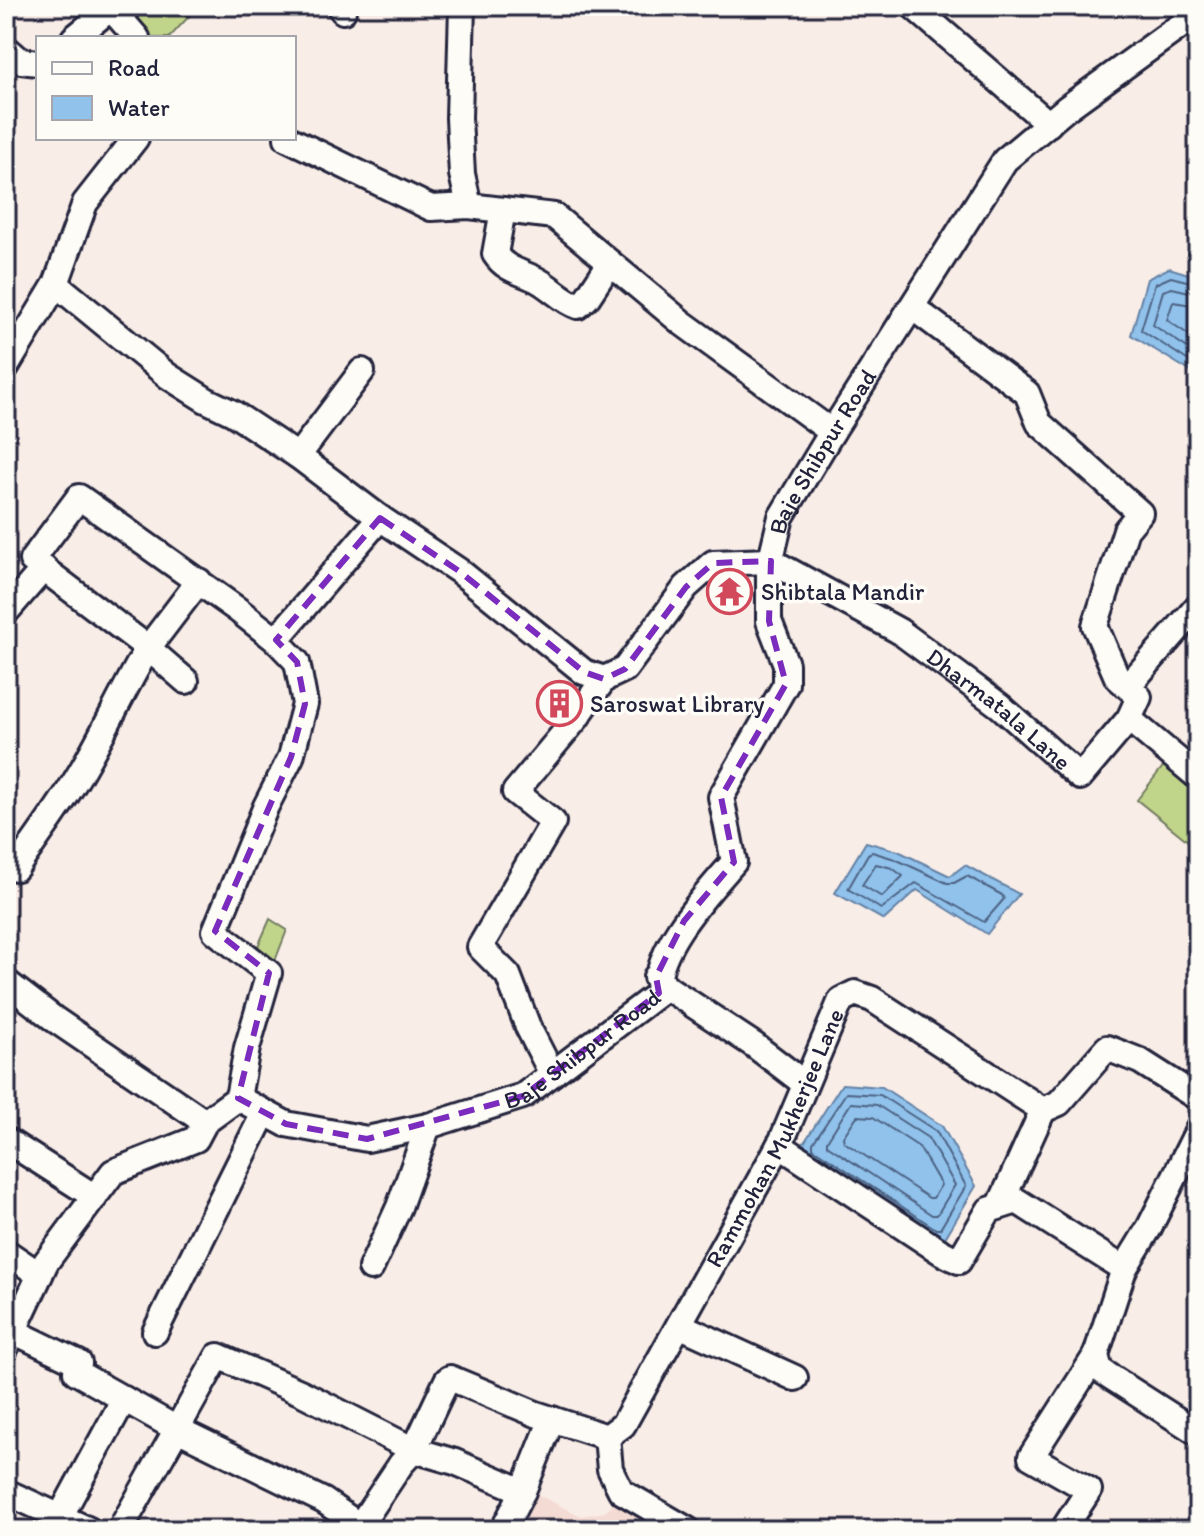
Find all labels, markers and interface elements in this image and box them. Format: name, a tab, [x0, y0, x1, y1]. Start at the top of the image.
legend	[36, 36, 296, 140]
text: Road	[108, 53, 160, 82]
text: Water	[108, 93, 170, 122]
street label: Baje Shibpur Road	[762, 363, 882, 537]
temple icon: Shibtala Mandir	[706, 568, 754, 616]
place label: Shibtala Mandir	[761, 577, 925, 606]
street label: Dharmatala Lane	[921, 642, 1077, 776]
building icon: Saroswat Library	[535, 680, 583, 728]
place label: Saroswat Library	[590, 689, 764, 718]
street label: Baje Shibpur Road	[500, 982, 666, 1115]
street label: Rammohan Mukherjee Lane	[699, 1004, 850, 1272]

